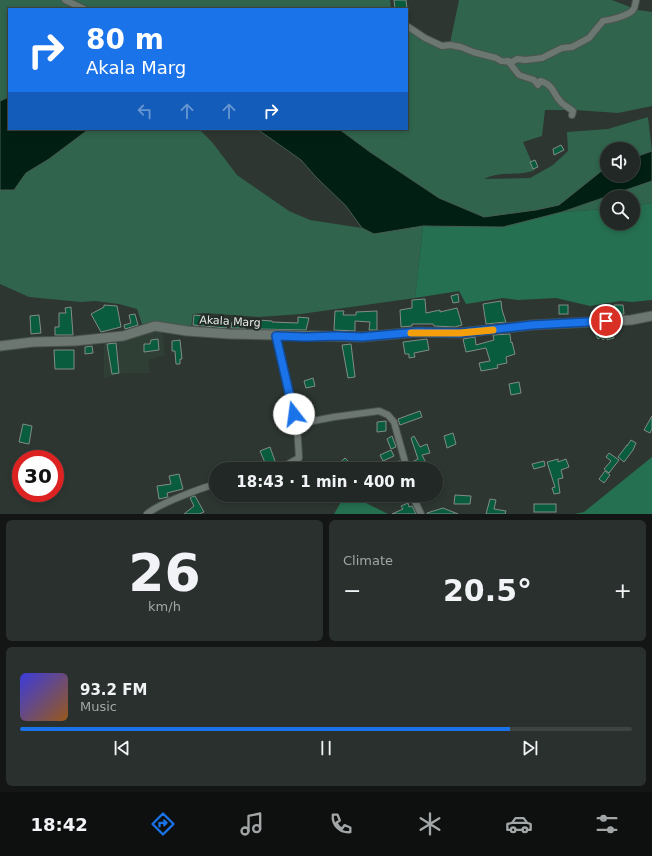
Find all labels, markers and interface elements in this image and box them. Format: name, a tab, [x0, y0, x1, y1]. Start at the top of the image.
text: 80 m	[86, 23, 164, 56]
icon: right	[20, 24, 72, 76]
text: Akala Marg	[86, 57, 186, 78]
icon: left	[134, 100, 156, 122]
icon: ahead	[176, 100, 198, 122]
icon: ahead	[218, 100, 240, 122]
icon: right	[260, 100, 282, 122]
map controls	[600, 142, 640, 230]
button: sound	[600, 142, 640, 182]
button: search	[600, 190, 640, 230]
pin	[589, 304, 623, 338]
icon: arrive	[595, 310, 617, 332]
street label: Akala Marg	[199, 313, 261, 330]
position arrow	[273, 393, 315, 435]
speed limit sign: 30	[12, 450, 64, 502]
text: 18:43 · 1 min · 400 m	[236, 473, 416, 491]
text: 26	[128, 543, 201, 603]
text: Climate	[343, 553, 393, 568]
text: 20.5°	[443, 573, 532, 608]
text: −	[343, 578, 361, 603]
text: +	[614, 578, 632, 603]
text: km/h	[148, 599, 181, 614]
text: 93.2 FM	[80, 681, 147, 699]
text: Music	[80, 699, 117, 714]
icon: previous	[111, 737, 133, 759]
icon: pause	[315, 737, 337, 759]
icon: next	[519, 737, 541, 759]
icon: directions	[149, 810, 177, 838]
icon: music	[238, 810, 266, 838]
icon: phone	[327, 810, 355, 838]
icon: climate	[416, 810, 444, 838]
icon: car	[505, 810, 533, 838]
icon: filters	[593, 810, 621, 838]
text: 18:42	[30, 814, 88, 835]

